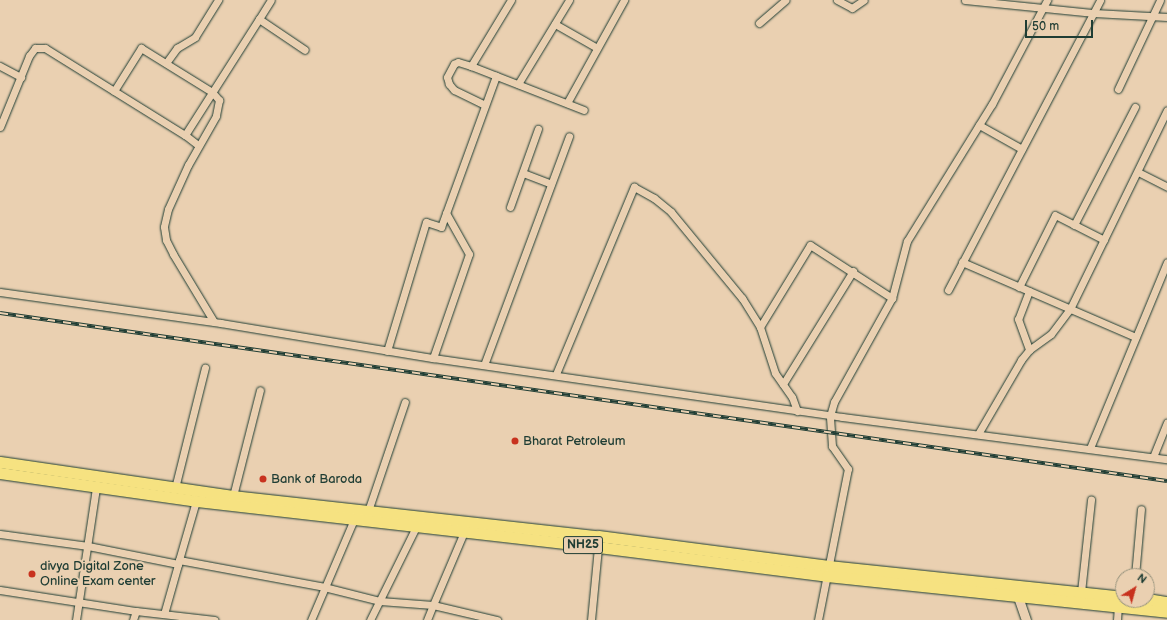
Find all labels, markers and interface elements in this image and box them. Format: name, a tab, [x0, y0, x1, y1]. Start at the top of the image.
scale bar	[1027, 12, 1095, 38]
text: 50 m	[1032, 19, 1059, 34]
place label: Bharat Petroleum	[523, 433, 625, 449]
marker: Bharat Petroleum	[510, 436, 520, 446]
place label: Bank of Baroda	[271, 471, 362, 487]
marker: Bank of Baroda	[258, 474, 268, 484]
road number: NH25	[562, 535, 604, 555]
place label: divya Digital Zone Online Exam center	[40, 559, 156, 590]
north arrow	[1115, 568, 1155, 608]
marker: divya Digital Zone Online Exam center	[27, 569, 37, 579]
text: N	[1135, 571, 1149, 586]

